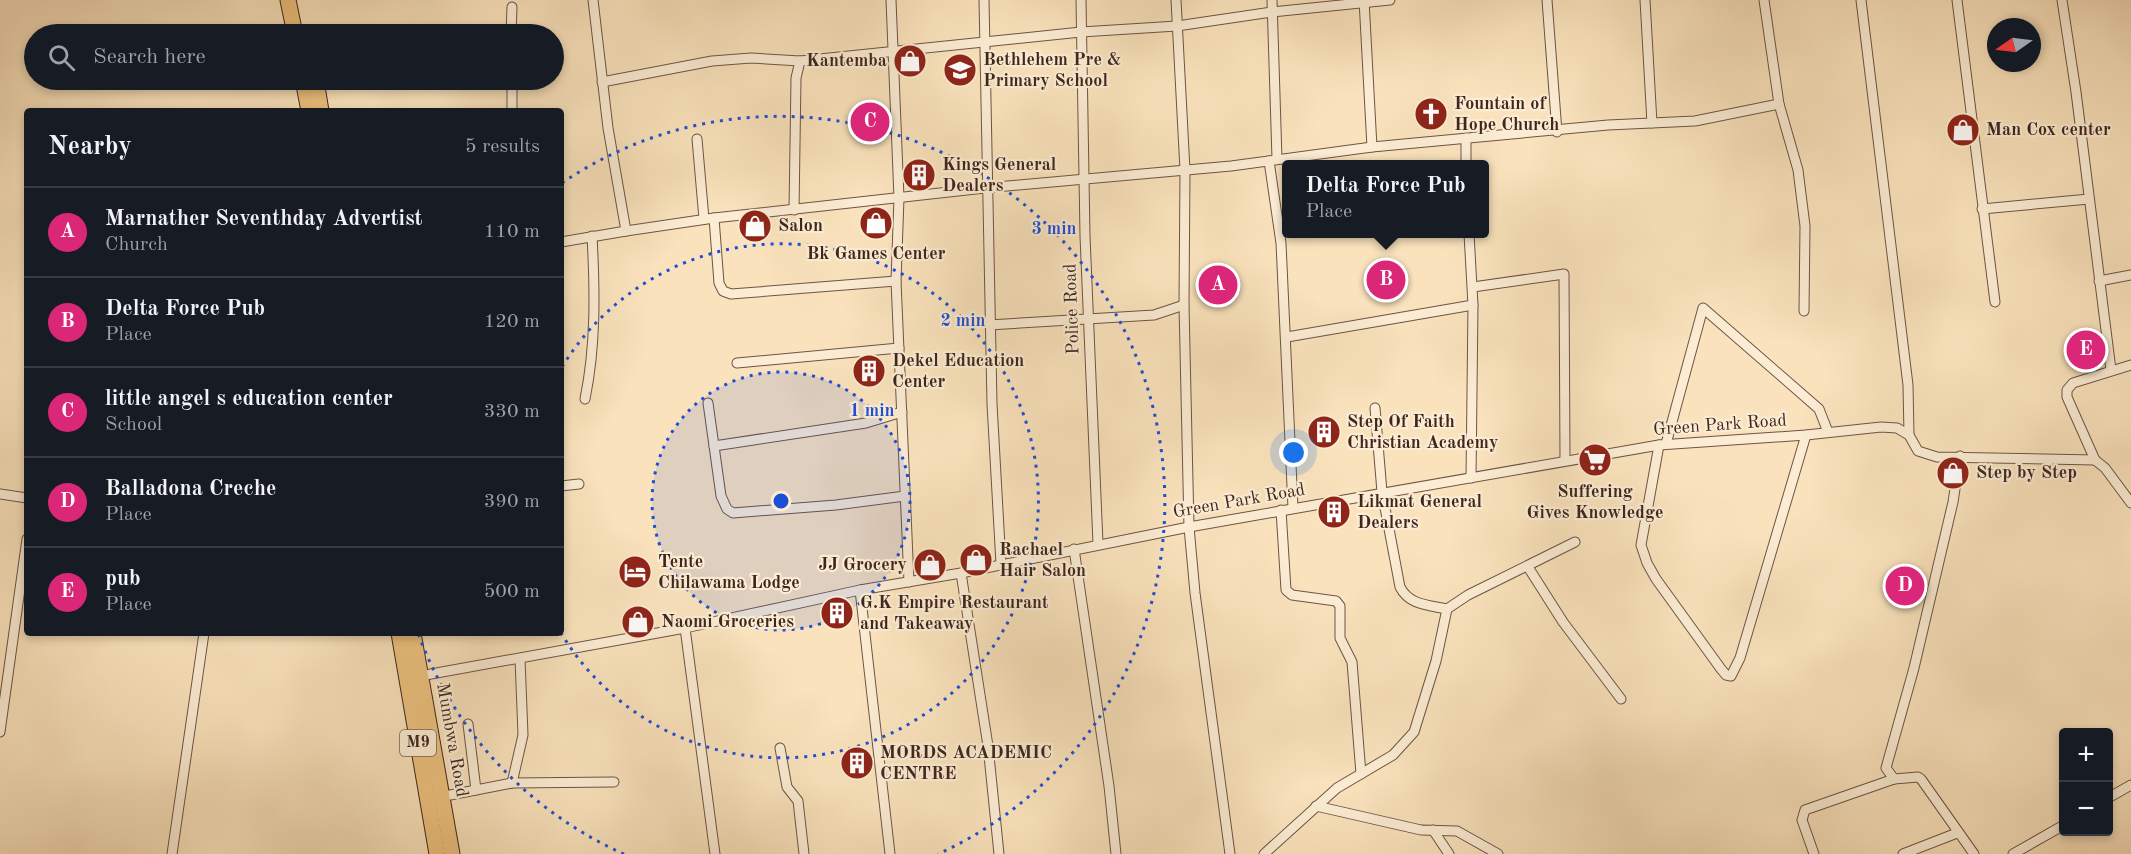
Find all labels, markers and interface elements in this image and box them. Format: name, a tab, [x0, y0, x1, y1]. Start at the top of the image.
north arrow	[1987, 18, 2041, 72]
search box	[24, 24, 564, 90]
icon: search	[45, 41, 78, 74]
shop icon: Kantemba	[892, 43, 928, 79]
text: Search here	[93, 46, 206, 68]
place label: Bethlehem Pre & Primary School	[983, 51, 1121, 90]
place label: Kantemba	[806, 52, 887, 70]
school or university icon: Bethlehem Pre & Primary School	[942, 52, 978, 88]
place label: Fountain of Hope Church	[1454, 95, 1559, 134]
church icon: Fountain of Hope Church	[1413, 96, 1449, 132]
pin: C	[850, 100, 890, 144]
shop icon: Man Cox center	[1945, 112, 1981, 148]
place label: Man Cox center	[1986, 121, 2111, 139]
text: Nearby	[48, 134, 132, 160]
text: 5 results	[465, 137, 540, 157]
place label: Kings General Dealers	[942, 156, 1057, 195]
building icon: Kings General Dealers	[901, 157, 937, 193]
popup	[1282, 160, 1489, 238]
text: Delta Force Pub	[1305, 175, 1466, 197]
text: Place	[1305, 202, 1352, 222]
shop icon: Bk Games Center	[858, 205, 894, 241]
text: Marnather Seventhday Advertist	[105, 208, 423, 230]
shop icon: Salon	[737, 208, 773, 244]
place label: Salon	[778, 217, 823, 235]
text: 3 min	[1031, 220, 1077, 238]
text: A	[60, 222, 75, 242]
text: 110 m	[484, 222, 540, 242]
text: Church	[105, 235, 168, 255]
place label: Bk Games Center	[807, 245, 946, 263]
pin: B	[1366, 258, 1406, 302]
pin: A	[1198, 262, 1238, 308]
street label: Police Road	[1061, 263, 1083, 355]
text: Delta Force Pub	[105, 298, 265, 320]
text: B	[60, 312, 75, 332]
text: 120 m	[484, 312, 540, 332]
text: 2 min	[940, 312, 986, 330]
text: Place	[105, 325, 152, 345]
pin: E	[2066, 328, 2106, 372]
place label: Dekel Education Center	[892, 352, 1024, 391]
building icon: Dekel Education Center	[851, 353, 887, 389]
text: little angel s education center	[105, 388, 393, 410]
text: C	[61, 402, 74, 422]
text: 330 m	[484, 402, 540, 422]
text: 1 min	[849, 402, 895, 420]
street label: Green Park Road	[1653, 411, 1787, 439]
place label: Step Of Faith Christian Academy	[1347, 413, 1498, 452]
building icon: Step Of Faith Christian Academy	[1306, 414, 1342, 450]
text: School	[105, 415, 162, 435]
your location	[1279, 438, 1308, 467]
supermarket icon: Suffering Gives Knowledge	[1577, 442, 1613, 478]
shop icon: Step by Step	[1935, 455, 1971, 491]
place label: Step by Step	[1976, 464, 2077, 482]
text: Balladona Creche	[105, 478, 276, 500]
street label: Green Park Road	[1172, 481, 1306, 521]
place label: Suffering Gives Knowledge	[1527, 483, 1663, 522]
centre of rings	[771, 491, 791, 511]
text: D	[60, 492, 75, 512]
text: 390 m	[484, 492, 540, 512]
place label: Likmat General Dealers	[1357, 493, 1483, 532]
building icon: Likmat General Dealers	[1316, 494, 1352, 530]
text: Place	[105, 505, 152, 525]
place label: Rachael Hair Salon	[999, 541, 1086, 580]
shop icon: Rachael Hair Salon	[958, 542, 994, 578]
shop icon: JJ Grocery	[912, 547, 948, 583]
place label: Tente Chilawama Lodge	[658, 553, 800, 592]
hotel icon: Tente Chilawama Lodge	[617, 554, 653, 590]
place label: JJ Grocery	[819, 556, 907, 574]
pin: D	[1886, 564, 1924, 608]
text: pub	[105, 568, 141, 590]
text: E	[61, 582, 74, 602]
text: 500 m	[484, 582, 540, 602]
place label: G.K Empire Restaurant and Takeaway	[860, 594, 1049, 633]
text: Place	[105, 595, 152, 615]
building icon: G.K Empire Restaurant and Takeaway	[819, 595, 855, 631]
shop icon: Naomi Groceries	[620, 604, 656, 640]
place label: Naomi Groceries	[661, 613, 794, 631]
street label: Mumbwa Road	[433, 682, 471, 798]
map controls	[2059, 728, 2113, 836]
button: +	[2059, 728, 2113, 782]
road number: M9	[400, 730, 436, 756]
place label: MORDS ACADEMIC CENTRE	[880, 744, 1052, 783]
building icon: MORDS ACADEMIC CENTRE	[839, 745, 875, 781]
button: −	[2059, 782, 2113, 836]

